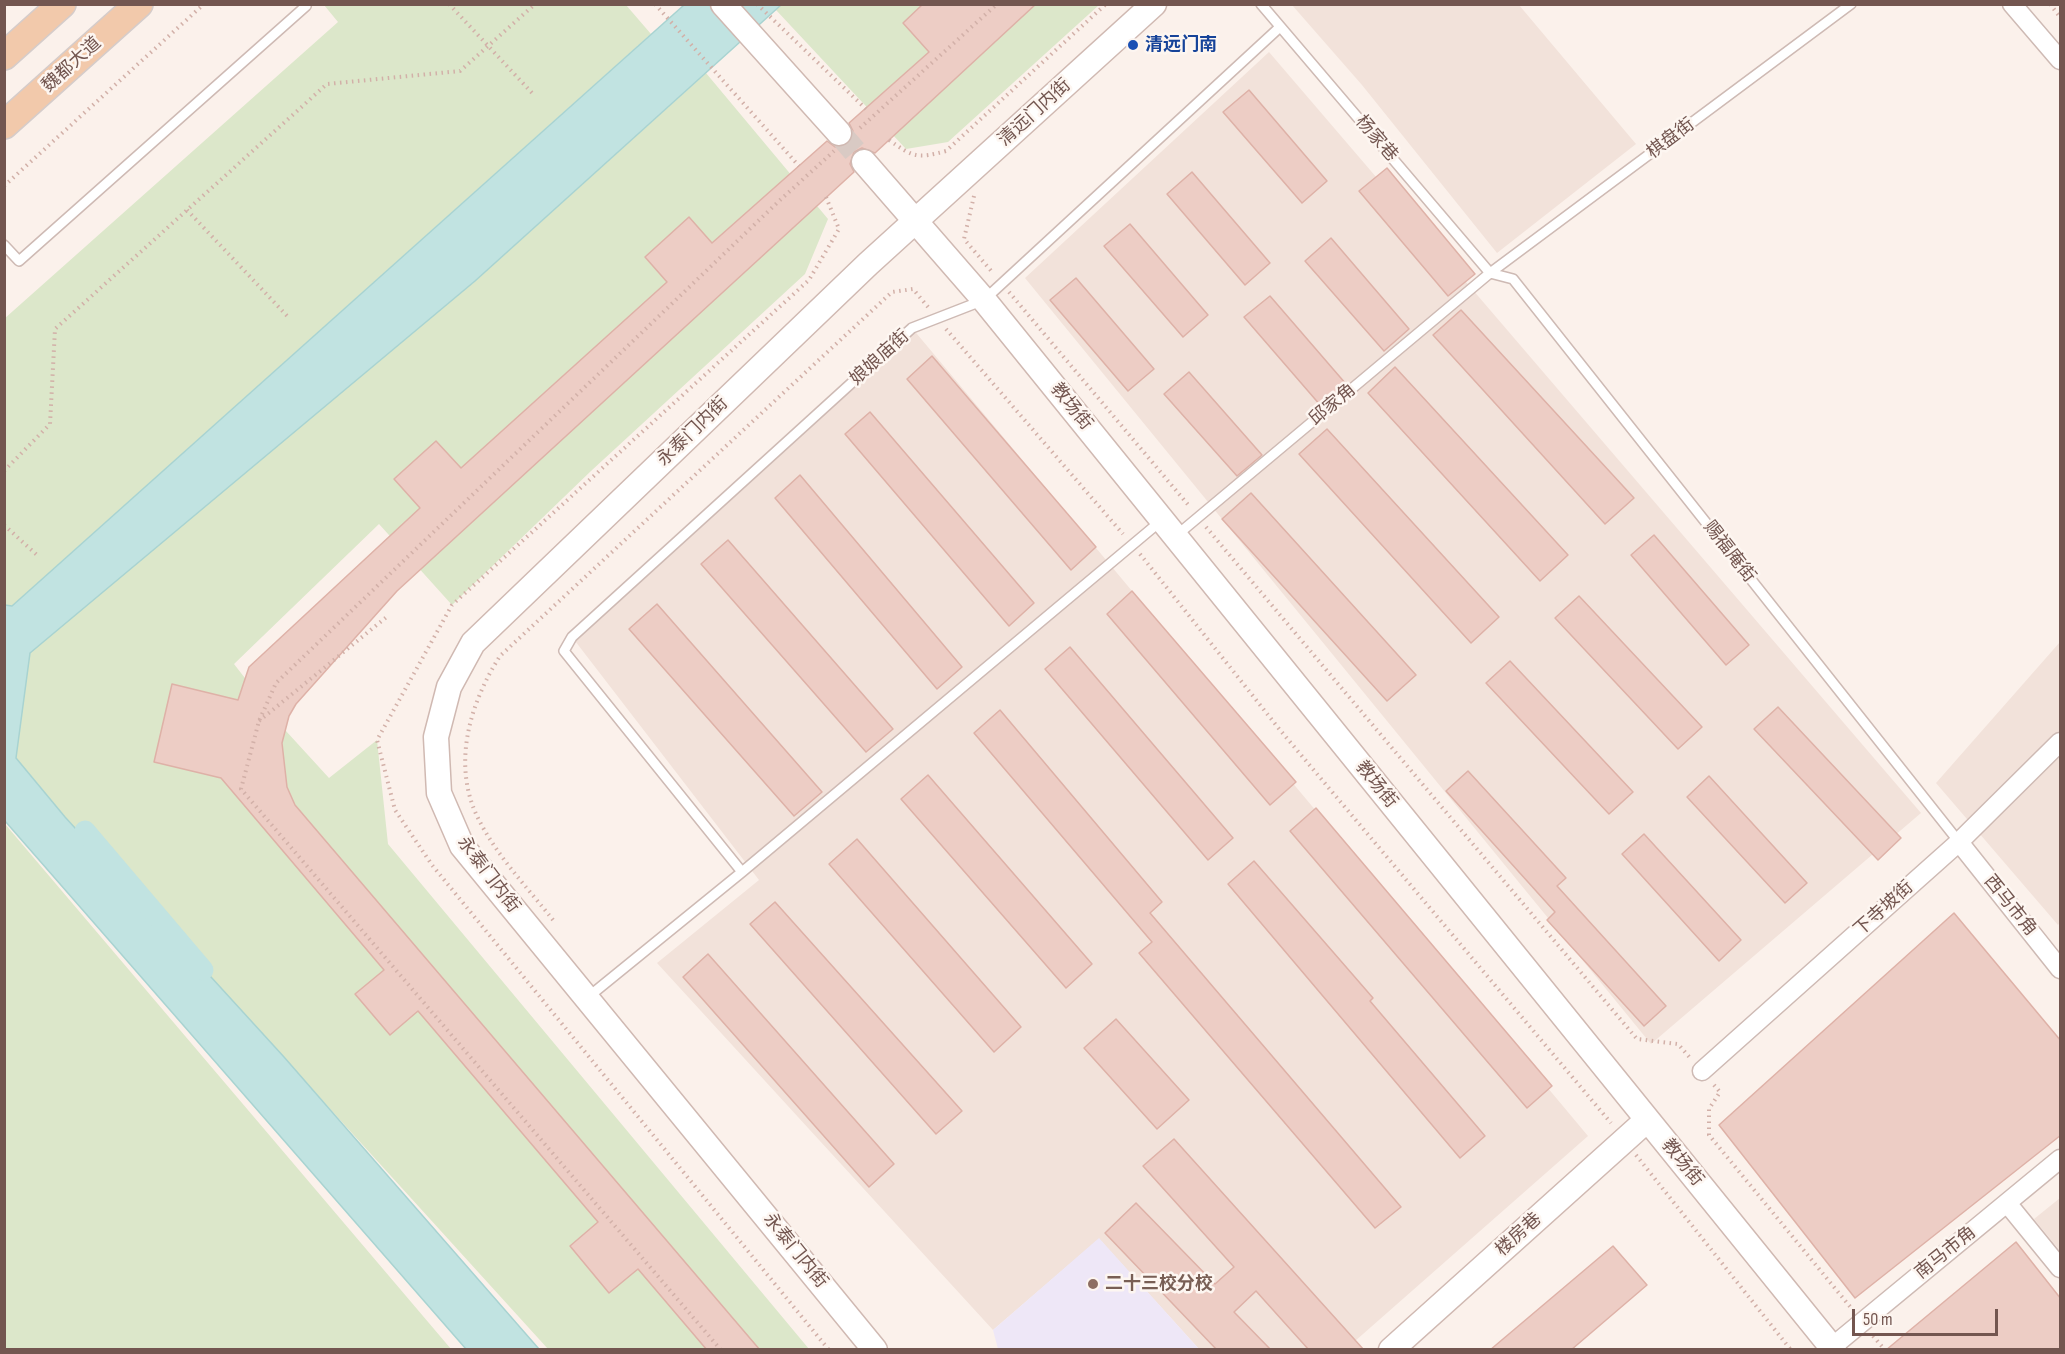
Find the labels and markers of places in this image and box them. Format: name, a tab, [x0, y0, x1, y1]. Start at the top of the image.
place label: 清远门南	[1145, 34, 1217, 56]
marker: 清远门南	[1126, 38, 1140, 52]
place label: 二十三校分校	[1105, 1273, 1213, 1295]
marker: 二十三校分校	[1086, 1277, 1100, 1291]

